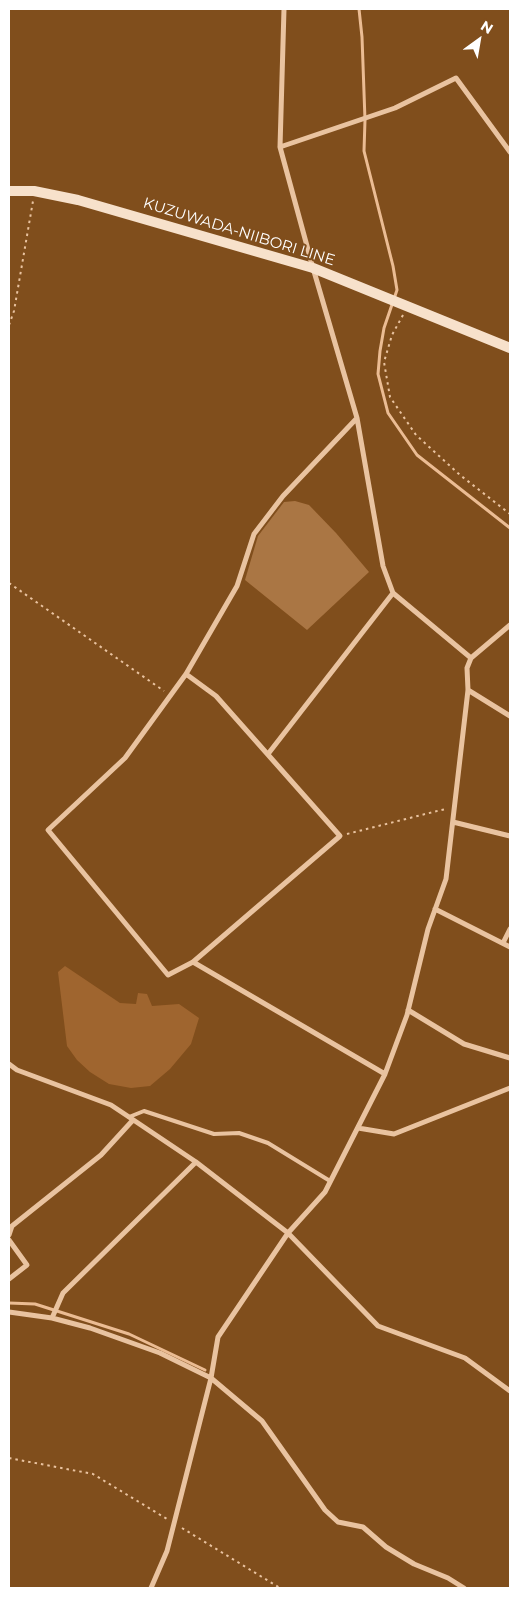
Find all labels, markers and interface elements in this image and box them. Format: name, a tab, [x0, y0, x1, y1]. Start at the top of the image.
north arrow	[454, 15, 504, 65]
text: N	[477, 17, 497, 38]
street label: KUZUWADA-NIIBORI LINE	[141, 194, 337, 270]

